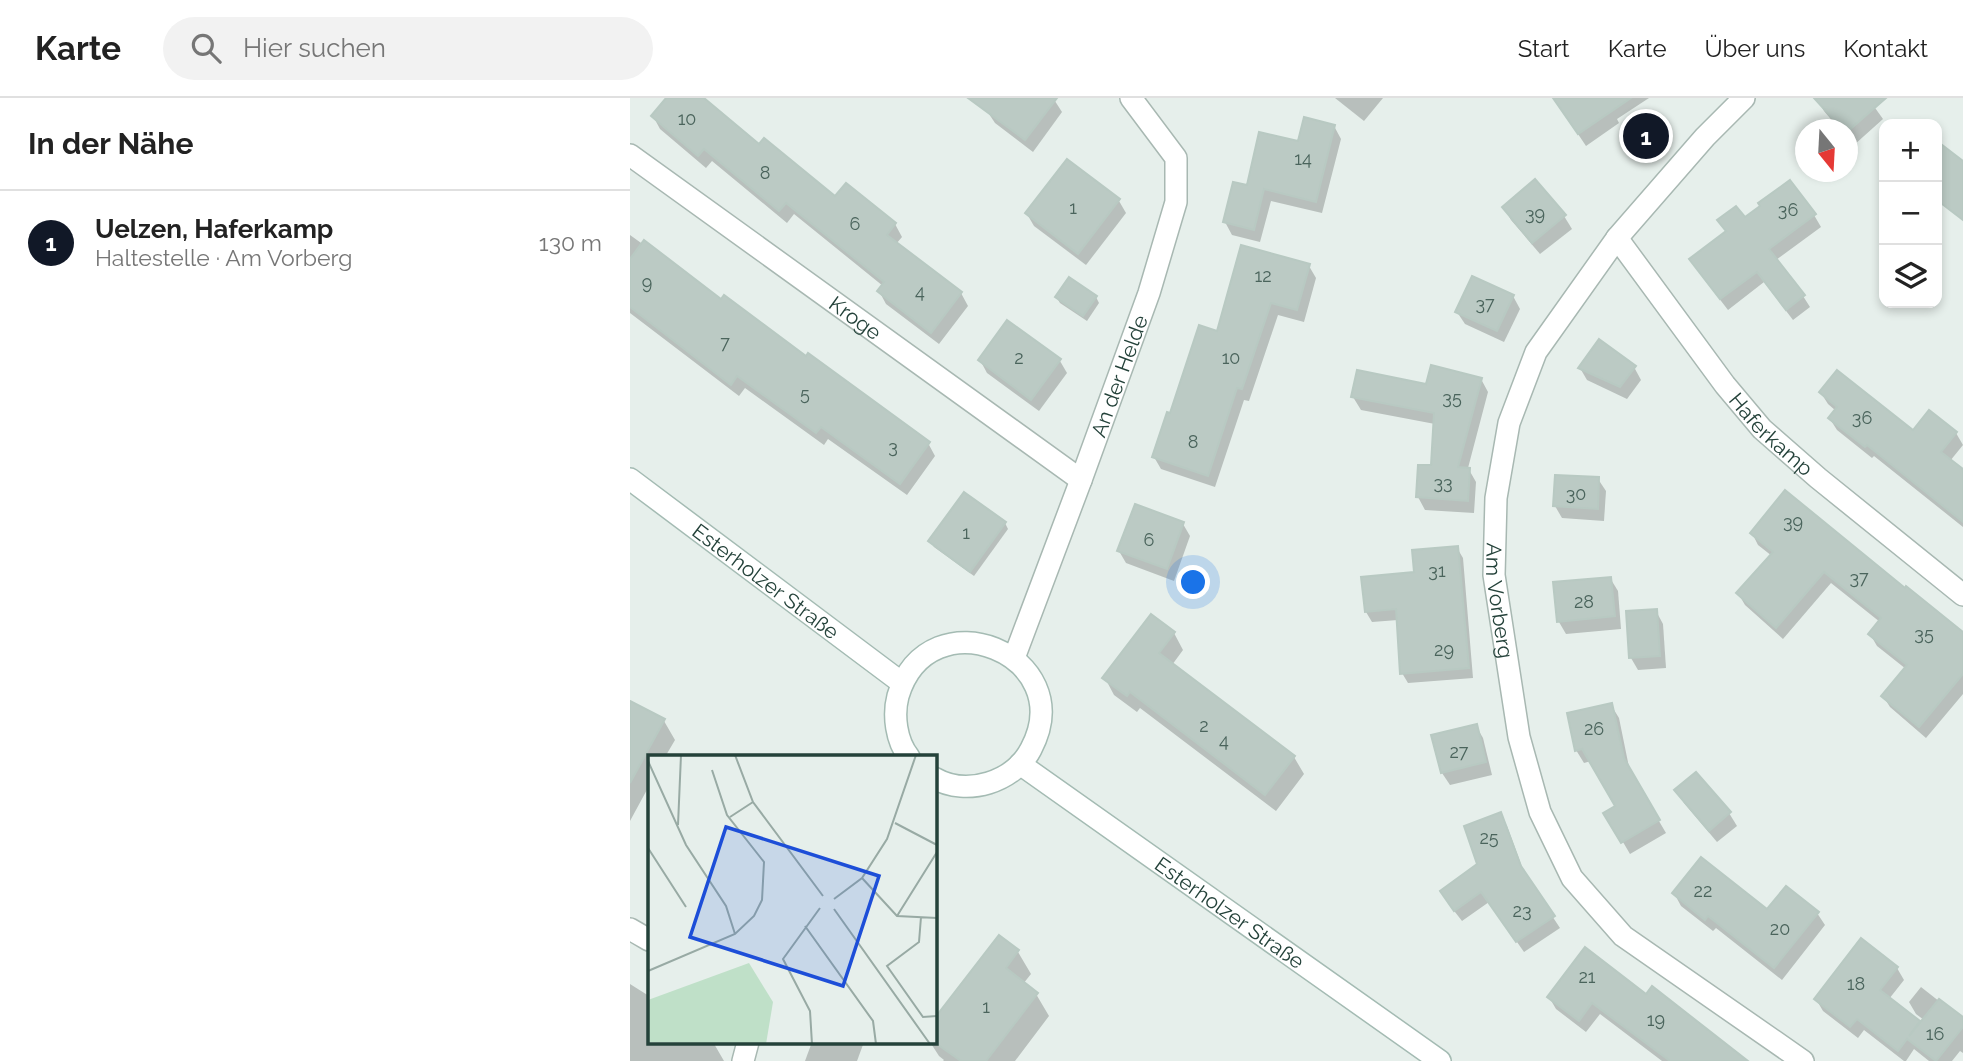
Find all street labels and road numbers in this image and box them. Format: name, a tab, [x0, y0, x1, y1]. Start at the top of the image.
street label: Kroge	[825, 290, 887, 345]
street label: An der Helde	[1085, 311, 1153, 440]
street label: Haferkamp	[1724, 387, 1818, 481]
street label: Esterholzer Straße	[688, 518, 844, 644]
street label: Am Vorberg	[1481, 542, 1519, 660]
street label: Esterholzer Straße	[1150, 851, 1309, 974]

